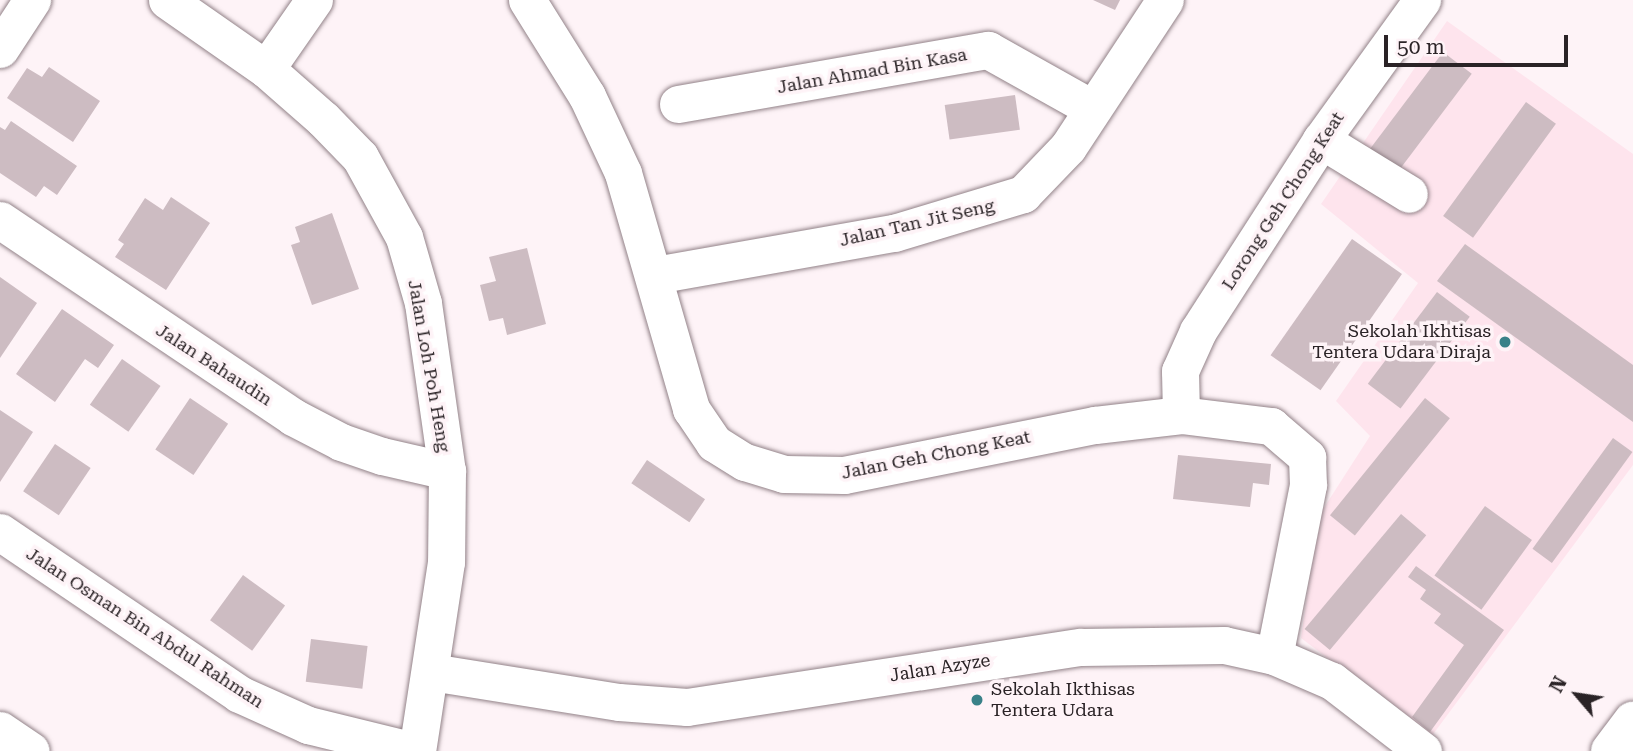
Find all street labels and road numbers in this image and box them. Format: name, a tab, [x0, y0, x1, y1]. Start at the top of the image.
street label: Jalan Ahmad Bin Kasa	[775, 44, 969, 98]
street label: Lorong Geh Chong Keat	[1217, 108, 1349, 294]
street label: Jalan Tan Jit Seng	[838, 195, 996, 251]
street label: Jalan Loh Poh Heng	[403, 278, 455, 454]
street label: Jalan Bahaudin	[152, 319, 276, 411]
street label: Jalan Geh Chong Keat	[840, 426, 1032, 484]
street label: Jalan Osman Bin Abdul Rahman	[22, 543, 268, 713]
street label: Jalan Azyze	[888, 649, 992, 687]

